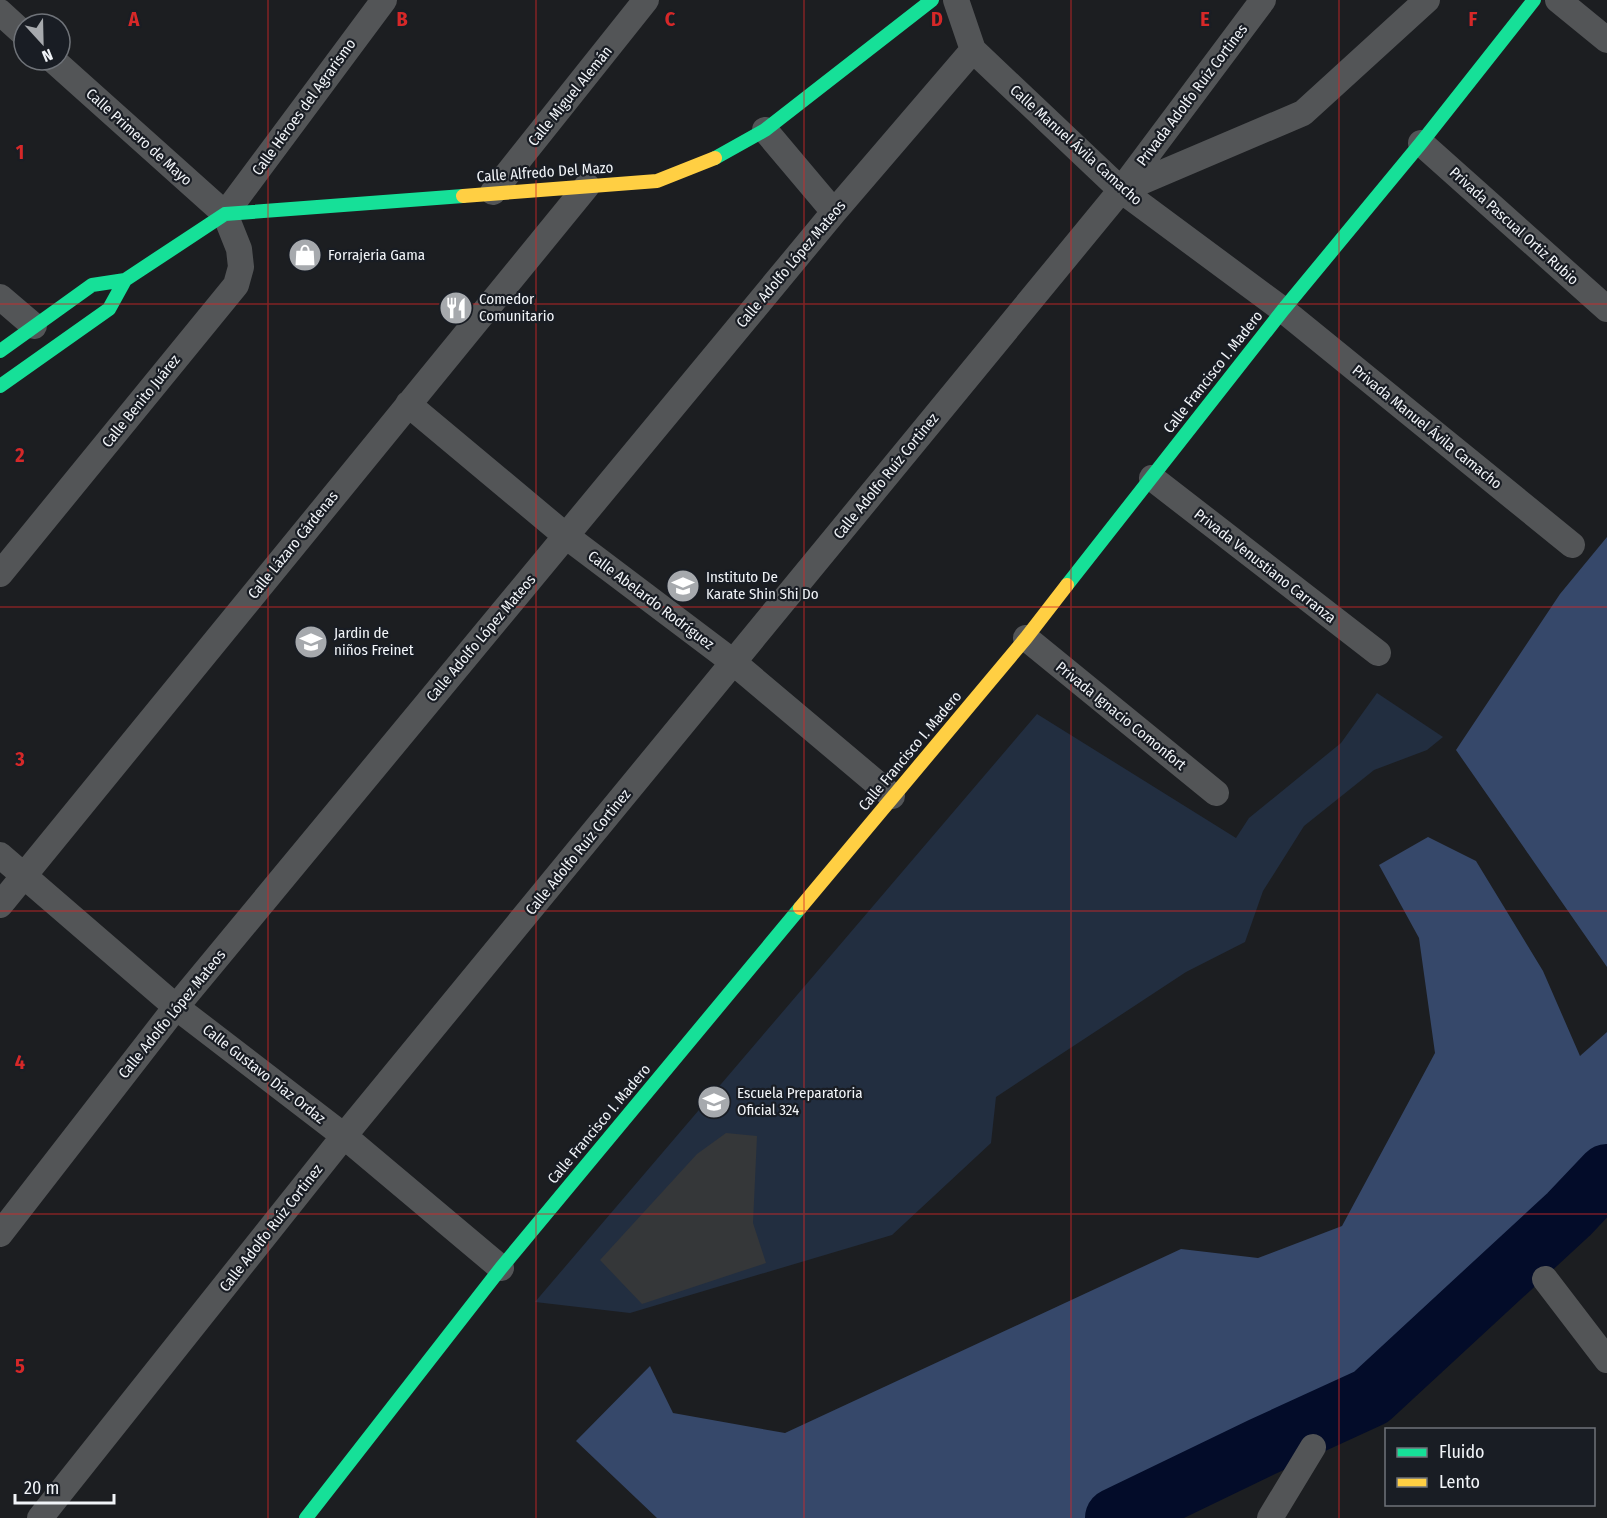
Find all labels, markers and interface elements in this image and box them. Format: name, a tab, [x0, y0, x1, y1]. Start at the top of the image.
text: A	[128, 7, 141, 31]
text: B	[396, 7, 408, 31]
text: C	[665, 7, 676, 31]
text: D	[931, 7, 943, 31]
text: E	[1200, 7, 1210, 31]
text: F	[1469, 7, 1478, 31]
north arrow	[12, 12, 72, 72]
street label: Privada Adolfo Ruíz Cortines	[1133, 20, 1251, 170]
street label: Calle Héroes del Agrarismo	[248, 35, 360, 179]
street label: Calle Miguel Alemán	[524, 42, 616, 150]
text: N	[39, 45, 55, 66]
street label: Calle Manuel Ávila Camacho	[1006, 81, 1146, 209]
street label: Calle Primero de Mayo	[82, 85, 196, 189]
text: 1	[16, 140, 24, 164]
street label: Calle Alfredo Del Mazo	[476, 158, 614, 186]
street label: Privada Pascual Ortiz Rubio	[1446, 163, 1582, 289]
street label: Calle Adolfo López Mateos	[733, 197, 849, 331]
shop icon: Forrajeria Gama	[287, 237, 323, 273]
place label: Forrajeria Gama	[328, 246, 425, 264]
restaurant icon: Comedor Comunitario	[438, 290, 474, 326]
place label: Comedor Comunitario	[479, 290, 554, 325]
street label: Calle Francisco I. Madero	[1160, 307, 1266, 437]
street label: Calle Benito Juárez	[98, 351, 184, 451]
street label: Privada Manuel Ávila Camacho	[1349, 361, 1505, 493]
street label: Calle Adolfo Ruíz Cortinez	[830, 409, 942, 543]
text: 2	[14, 443, 25, 467]
street label: Calle Lázaro Cárdenas	[244, 488, 342, 602]
street label: Privada Venustiano Carranza	[1191, 505, 1339, 627]
street label: Calle Abelardo Rodríguez	[584, 547, 718, 653]
school or university icon: Instituto De Karate Shin Shi Do	[665, 568, 701, 604]
place label: Instituto De Karate Shin Shi Do	[706, 568, 819, 603]
street label: Calle Adolfo López Mateos	[423, 571, 539, 705]
school or university icon: Jardin de niños Freinet	[293, 624, 329, 660]
place label: Jardin de niños Freinet	[334, 624, 414, 659]
street label: Privada Ignacio Comonfort	[1052, 658, 1190, 774]
street label: Calle Francisco I. Madero	[855, 687, 965, 814]
text: 3	[14, 747, 25, 771]
street label: Calle Adolfo Ruíz Cortinez	[522, 785, 634, 919]
street label: Calle Adolfo López Mateos	[115, 946, 229, 1082]
street label: Calle Gustavo Díaz Ordaz	[199, 1020, 329, 1128]
text: 4	[15, 1050, 25, 1074]
street label: Calle Francisco I. Madero	[544, 1060, 654, 1187]
school or university icon: Escuela Preparatoria Oficial 324	[696, 1084, 732, 1120]
place label: Escuela Preparatoria Oficial 324	[737, 1084, 863, 1119]
street label: Calle Adolfo Ruíz Cortinez	[216, 1161, 326, 1295]
text: 5	[15, 1354, 25, 1378]
legend	[1385, 1428, 1595, 1506]
text: Fluido	[1439, 1441, 1485, 1463]
scale bar	[15, 1467, 114, 1505]
text: Lento	[1439, 1471, 1480, 1493]
text: 20 m	[24, 1477, 59, 1499]

